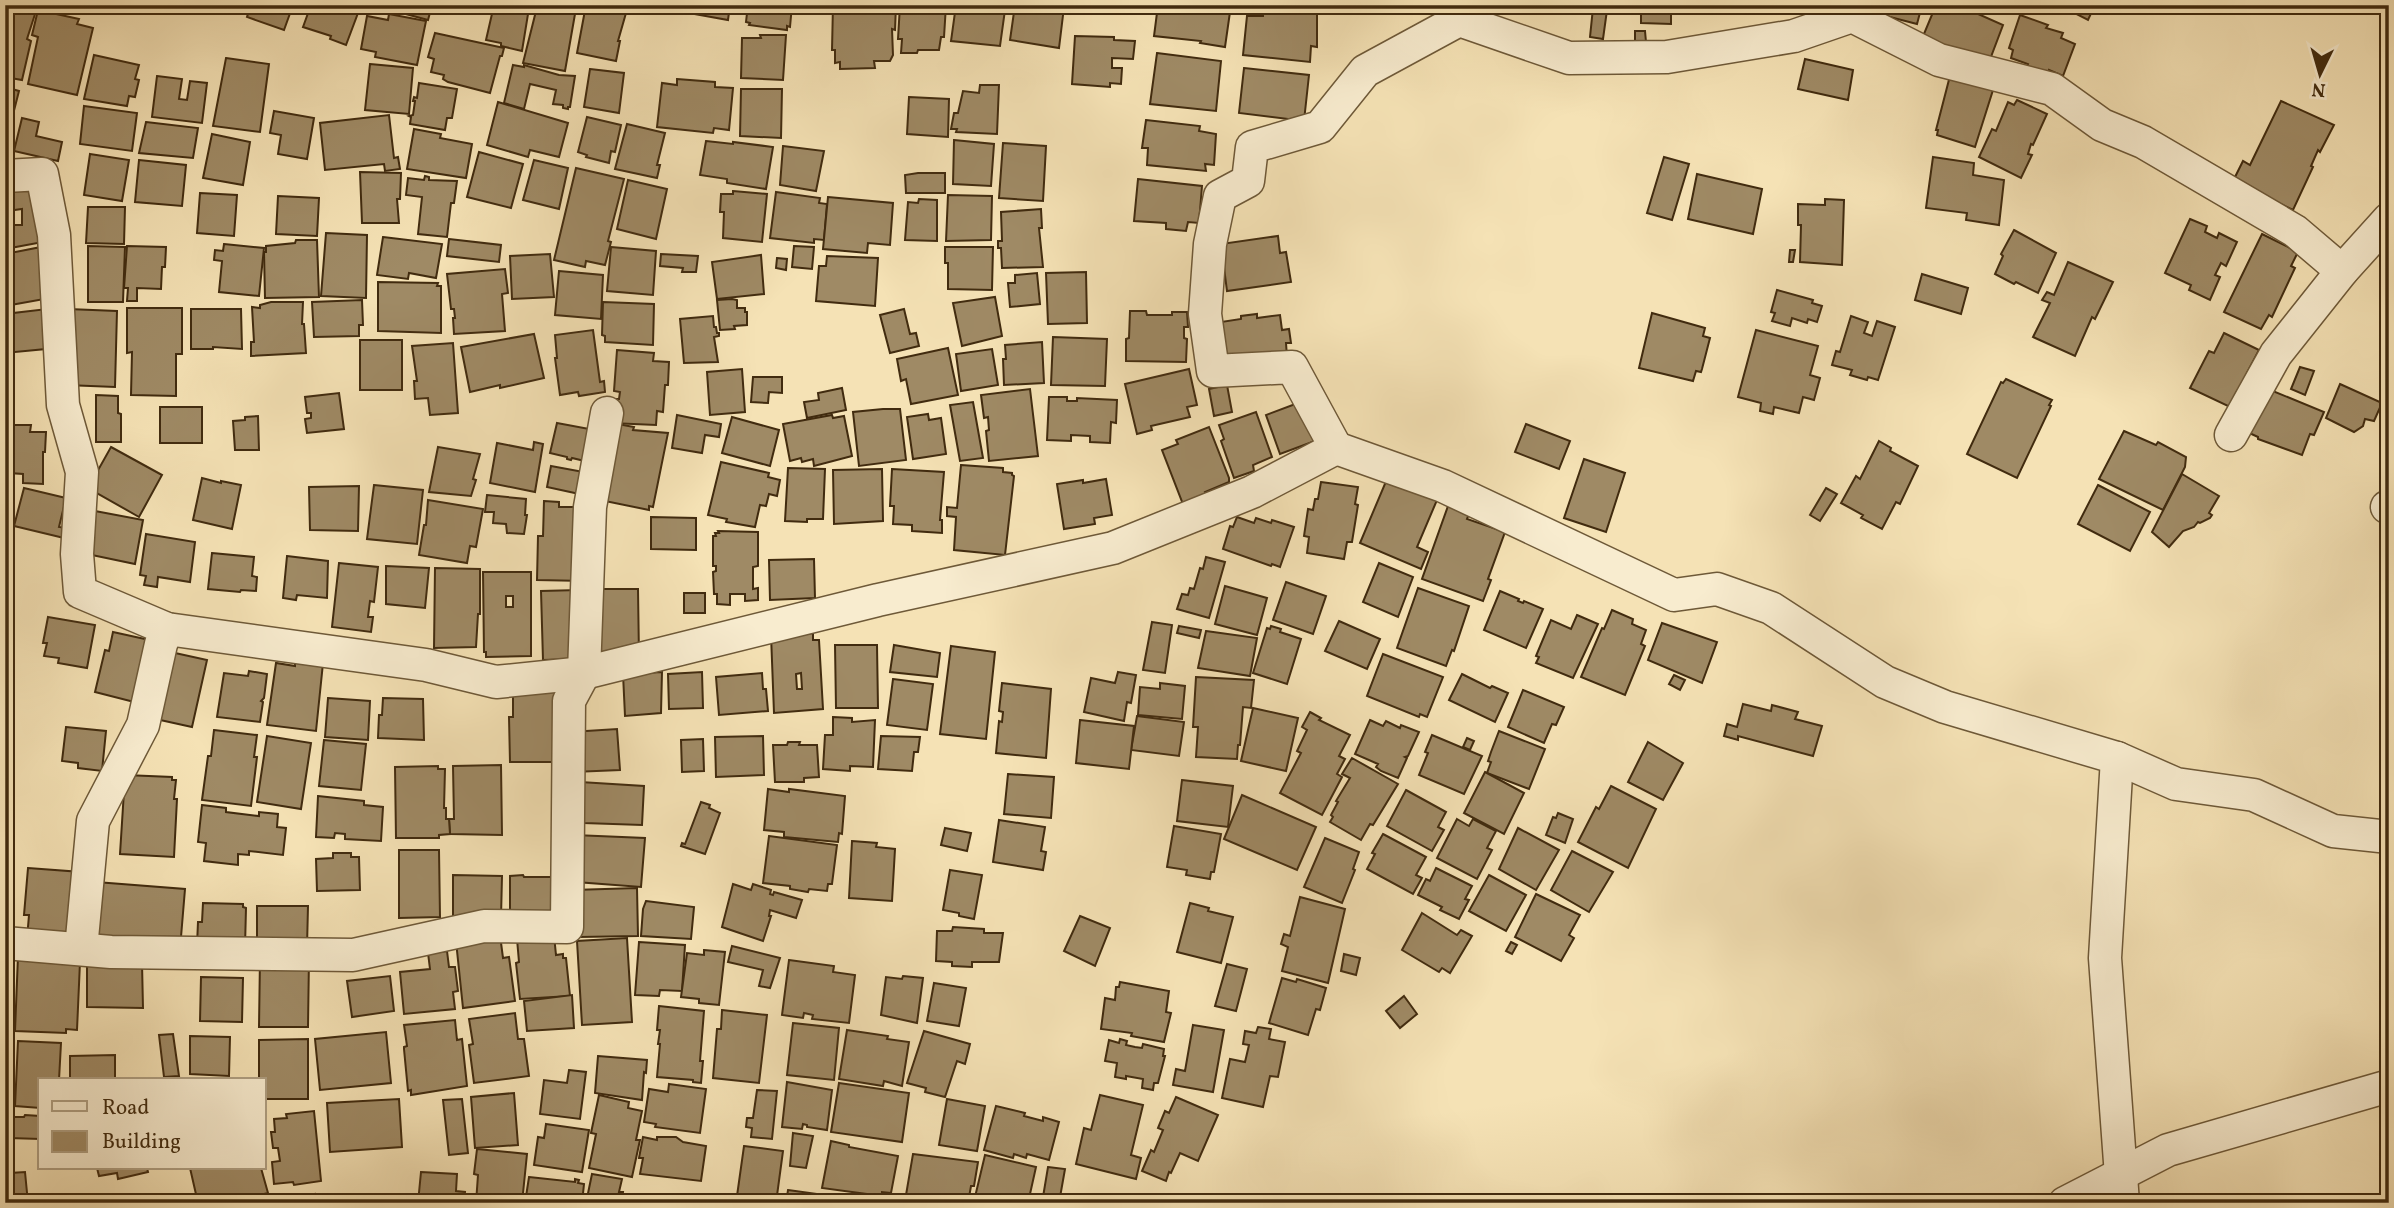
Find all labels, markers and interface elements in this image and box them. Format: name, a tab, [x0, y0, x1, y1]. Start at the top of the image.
north arrow	[2286, 38, 2356, 108]
text: N	[2310, 75, 2327, 102]
legend	[38, 1078, 266, 1170]
text: Road	[102, 1094, 149, 1123]
text: Building	[102, 1128, 181, 1157]

